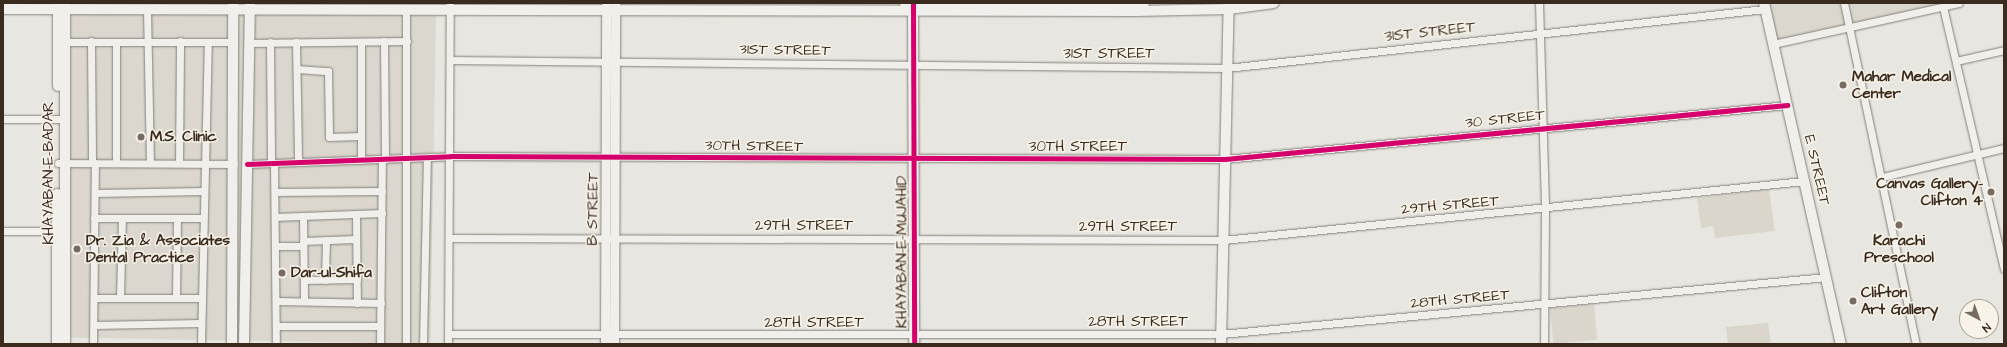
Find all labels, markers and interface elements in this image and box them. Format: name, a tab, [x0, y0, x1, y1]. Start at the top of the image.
street label: 31ST STREET	[1384, 18, 1476, 46]
street label: 31ST STREET	[739, 40, 831, 60]
street label: 31ST STREET	[1063, 45, 1155, 63]
place label: Mahar Medical Center	[1852, 67, 1951, 102]
marker: Mahar Medical Center	[1837, 79, 1849, 91]
street label: KHAYABAN-E-BADAR	[40, 101, 58, 245]
street label: 30 STREET	[1464, 106, 1546, 132]
place label: M.S. Clinic	[150, 128, 217, 146]
marker: M.S. Clinic	[135, 131, 147, 143]
street label: E STREET	[1800, 133, 1834, 207]
street label: 30TH STREET	[705, 136, 803, 156]
street label: 30TH STREET	[1029, 138, 1127, 156]
street label: B STREET	[583, 172, 603, 246]
place label: Canvas Gallery- Clifton 4	[1876, 174, 1983, 209]
street label: KHAYABAN-E-MUJAHID	[893, 176, 911, 328]
marker: Canvas Gallery- Clifton 4	[1986, 187, 1996, 197]
street label: 29TH STREET	[1400, 192, 1500, 218]
street label: 29TH STREET	[755, 217, 853, 235]
street label: 29TH STREET	[1079, 218, 1177, 236]
marker: Karachi Preschool	[1894, 220, 1904, 230]
place label: Dr. Zia & Associates Dental Practice	[86, 231, 230, 266]
place label: Karachi Preschool	[1864, 231, 1934, 266]
marker: Dr. Zia & Associates Dental Practice	[71, 243, 83, 255]
place label: Dar-ul-Shifa	[291, 264, 372, 282]
marker: Dar-ul-Shifa	[276, 267, 288, 279]
place label: Clifton Art Gallery	[1861, 283, 1938, 318]
street label: 28TH STREET	[1410, 286, 1510, 312]
marker: Clifton Art Gallery	[1848, 296, 1858, 306]
north arrow	[1959, 299, 1999, 339]
street label: 28TH STREET	[1088, 313, 1188, 331]
street label: 28TH STREET	[764, 314, 864, 332]
text: N	[1979, 320, 1994, 336]

